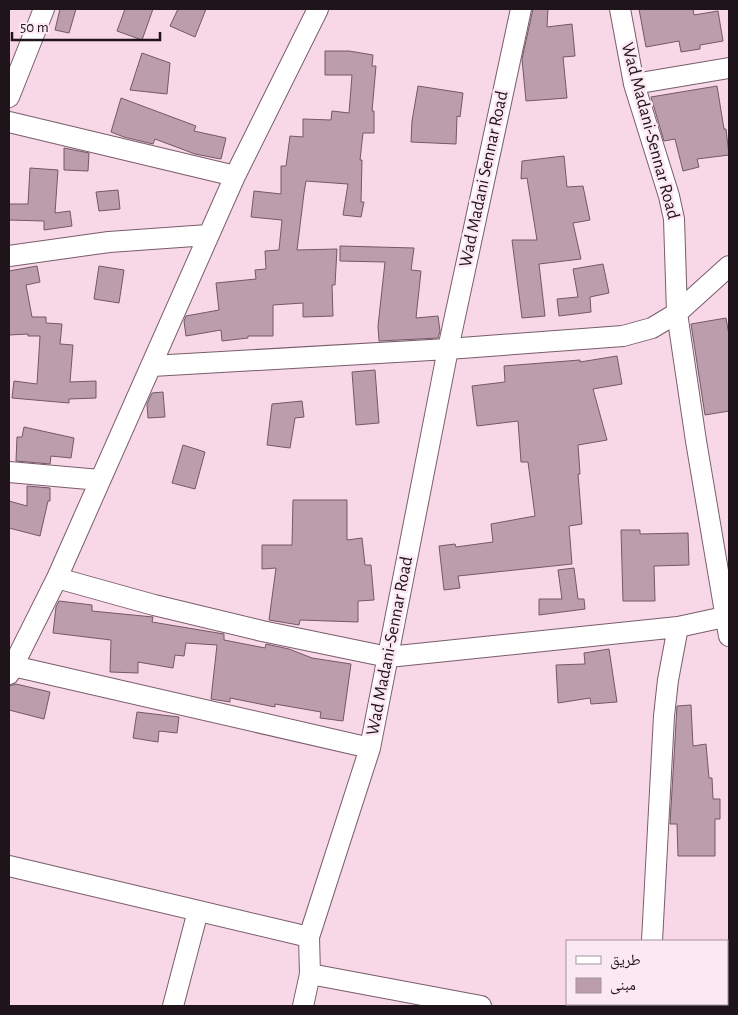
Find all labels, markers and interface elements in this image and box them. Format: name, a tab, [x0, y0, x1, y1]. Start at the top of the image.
scale bar	[12, 10, 160, 42]
text: 50 m	[20, 20, 49, 35]
street label: Wad Madani-Sennar Road	[618, 41, 682, 221]
street label: Wad Madani Sennar Road	[457, 89, 511, 269]
street label: Wad Madani-Sennar Road	[364, 555, 416, 737]
legend	[566, 940, 728, 1005]
text: طريق	[610, 953, 641, 970]
text: مبنى	[610, 978, 636, 995]

